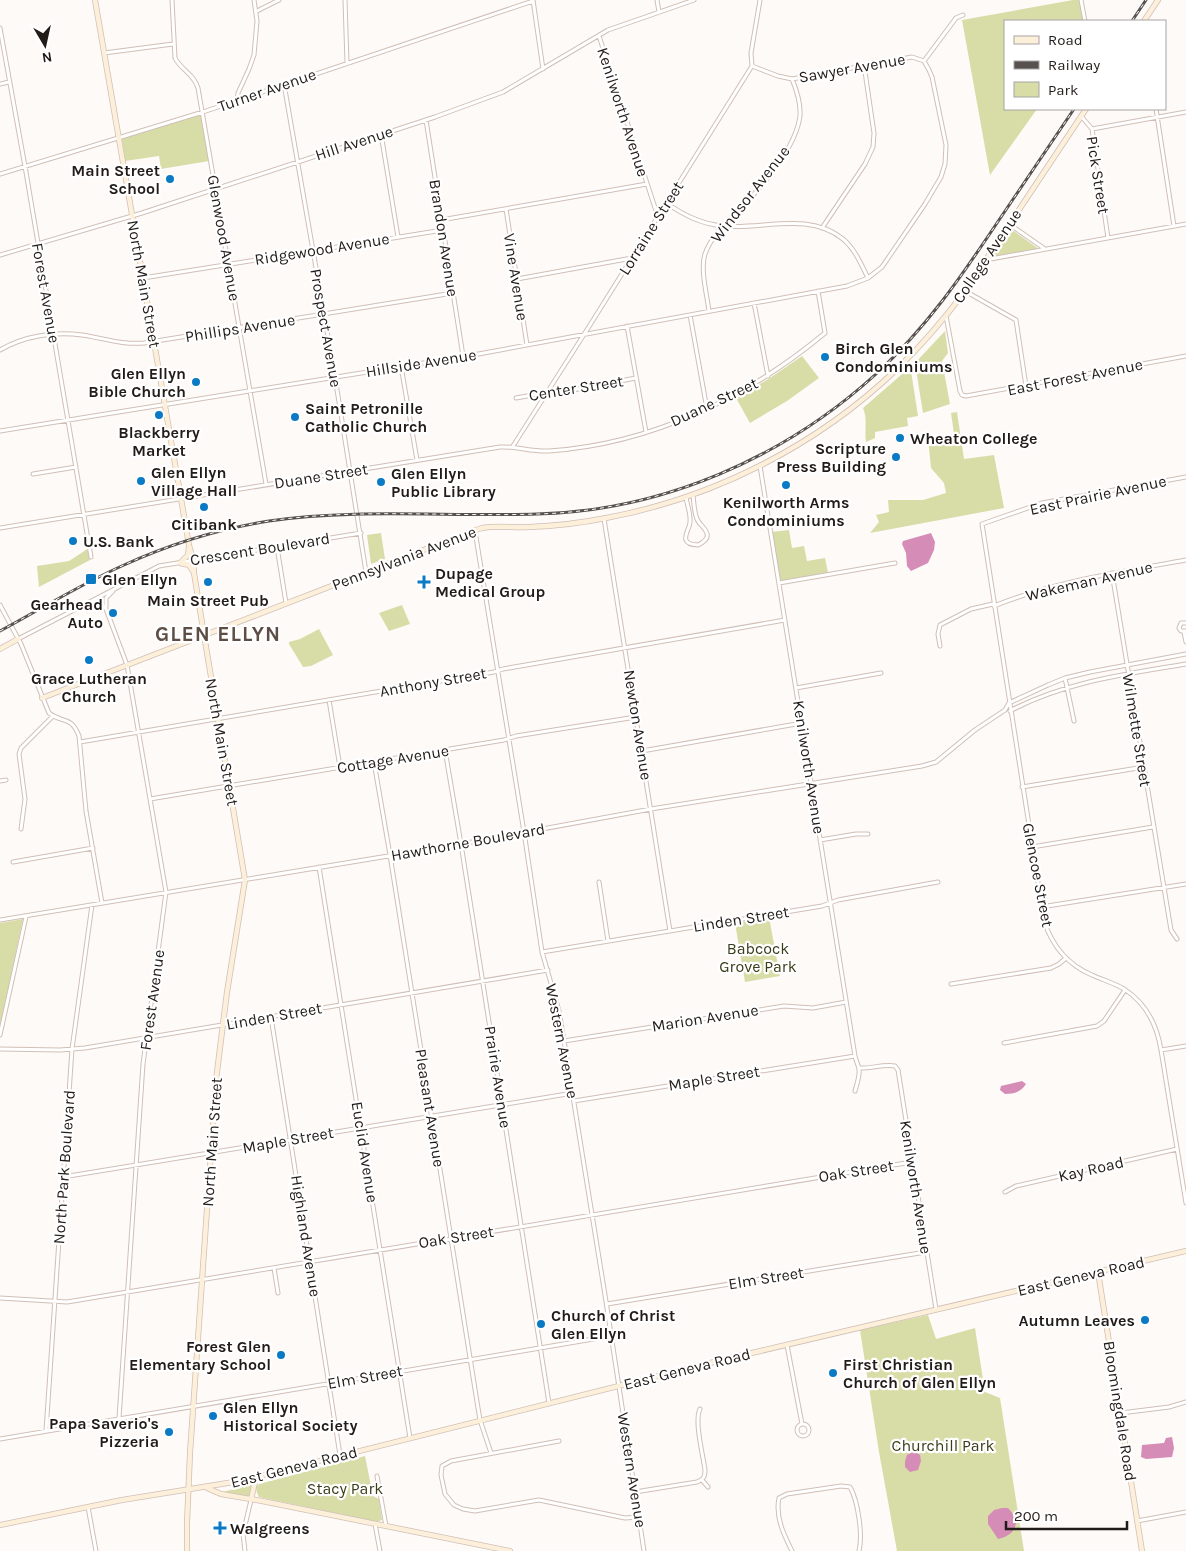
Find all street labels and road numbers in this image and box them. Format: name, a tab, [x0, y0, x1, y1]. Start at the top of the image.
street label: Kenilworth Avenue	[593, 45, 653, 179]
street label: Sawyer Avenue	[797, 49, 907, 87]
street label: Turner Avenue	[215, 64, 319, 116]
street label: Hill Avenue	[313, 121, 395, 165]
street label: Pick Street	[1082, 135, 1114, 215]
street label: Windsor Avenue	[706, 142, 794, 246]
street label: Glenwood Avenue	[204, 173, 244, 303]
street label: Brandon Avenue	[425, 178, 463, 298]
street label: Lorraine Street	[615, 178, 687, 278]
street label: College Avenue	[949, 205, 1025, 307]
street label: North Main Street	[123, 219, 165, 349]
street label: Ridgewood Avenue	[253, 229, 391, 269]
street label: Vine Avenue	[500, 232, 532, 322]
street label: Forest Avenue	[28, 241, 64, 345]
street label: Prospect Avenue	[306, 267, 346, 389]
street label: Phillips Avenue	[184, 310, 296, 346]
street label: Hillside Avenue	[364, 345, 478, 381]
street label: East Forest Avenue	[1006, 355, 1144, 399]
street label: Center Street	[527, 371, 625, 405]
street label: Duane Street	[667, 373, 761, 431]
street label: Duane Street	[273, 459, 369, 493]
street label: East Prairie Avenue	[1028, 471, 1168, 519]
street label: Pennsylvania Avenue	[329, 522, 479, 594]
street label: Crescent Boulevard	[189, 529, 331, 569]
street label: Wakeman Avenue	[1024, 557, 1154, 605]
street label: Anthony Street	[378, 663, 488, 701]
street label: Newton Avenue	[620, 668, 656, 782]
street label: Wilmette Street	[1119, 672, 1155, 788]
street label: North Main Street	[201, 677, 243, 807]
street label: Kenilworth Avenue	[789, 699, 829, 835]
street label: Cottage Avenue	[336, 741, 450, 777]
street label: Hawthorne Boulevard	[389, 819, 547, 865]
street label: Glencoe Street	[1019, 821, 1057, 929]
street label: Linden Street	[692, 902, 790, 936]
street label: Forest Avenue	[136, 948, 168, 1052]
street label: Western Avenue	[542, 982, 582, 1100]
street label: Linden Street	[225, 998, 323, 1034]
street label: Marion Avenue	[650, 1000, 760, 1036]
street label: Prairie Avenue	[481, 1024, 515, 1130]
street label: Pleasant Avenue	[411, 1047, 449, 1169]
street label: Maple Street	[667, 1061, 761, 1095]
street label: North Main Street	[198, 1077, 226, 1207]
street label: North Park Boulevard	[49, 1089, 79, 1245]
street label: Euclid Avenue	[348, 1100, 382, 1204]
street label: Kenilworth Avenue	[896, 1119, 936, 1255]
street label: Maple Street	[241, 1123, 335, 1157]
street label: Kay Road	[1056, 1152, 1126, 1186]
street label: Oak Street	[817, 1156, 895, 1186]
street label: Highland Avenue	[287, 1174, 325, 1298]
street label: Oak Street	[417, 1222, 495, 1252]
street label: East Geneva Road	[1016, 1252, 1146, 1300]
street label: Elm Street	[727, 1263, 805, 1293]
street label: Bloomingdale Road	[1100, 1339, 1140, 1483]
street label: East Geneva Road	[622, 1344, 752, 1394]
street label: Elm Street	[326, 1361, 404, 1393]
street label: Western Avenue	[614, 1411, 650, 1529]
street label: East Geneva Road	[229, 1442, 359, 1492]

